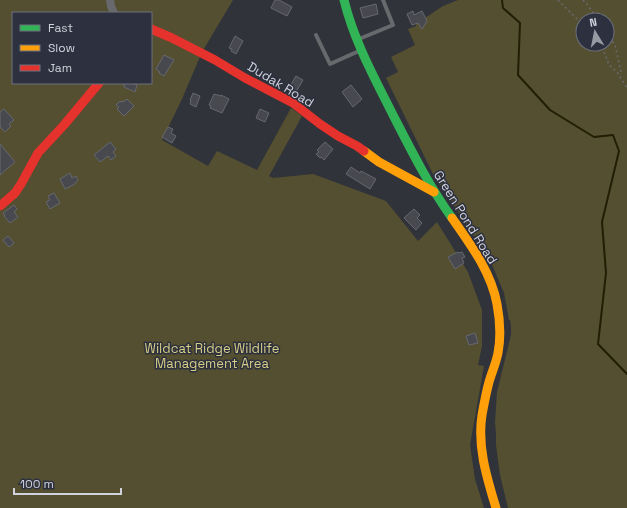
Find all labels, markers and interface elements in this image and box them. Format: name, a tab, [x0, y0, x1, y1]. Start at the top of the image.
legend	[12, 12, 152, 84]
north arrow	[575, 12, 615, 52]
text: N	[588, 15, 598, 30]
text: Fast	[48, 20, 73, 36]
text: Slow	[48, 40, 75, 56]
street label: Dudak Road	[244, 58, 317, 111]
text: Jam	[48, 60, 72, 76]
street label: Green Pond Road	[430, 167, 501, 267]
park label: Wildcat Ridge Wildlife Management Area	[145, 340, 279, 372]
scale bar	[14, 470, 121, 496]
text: 100 m	[20, 476, 54, 492]

